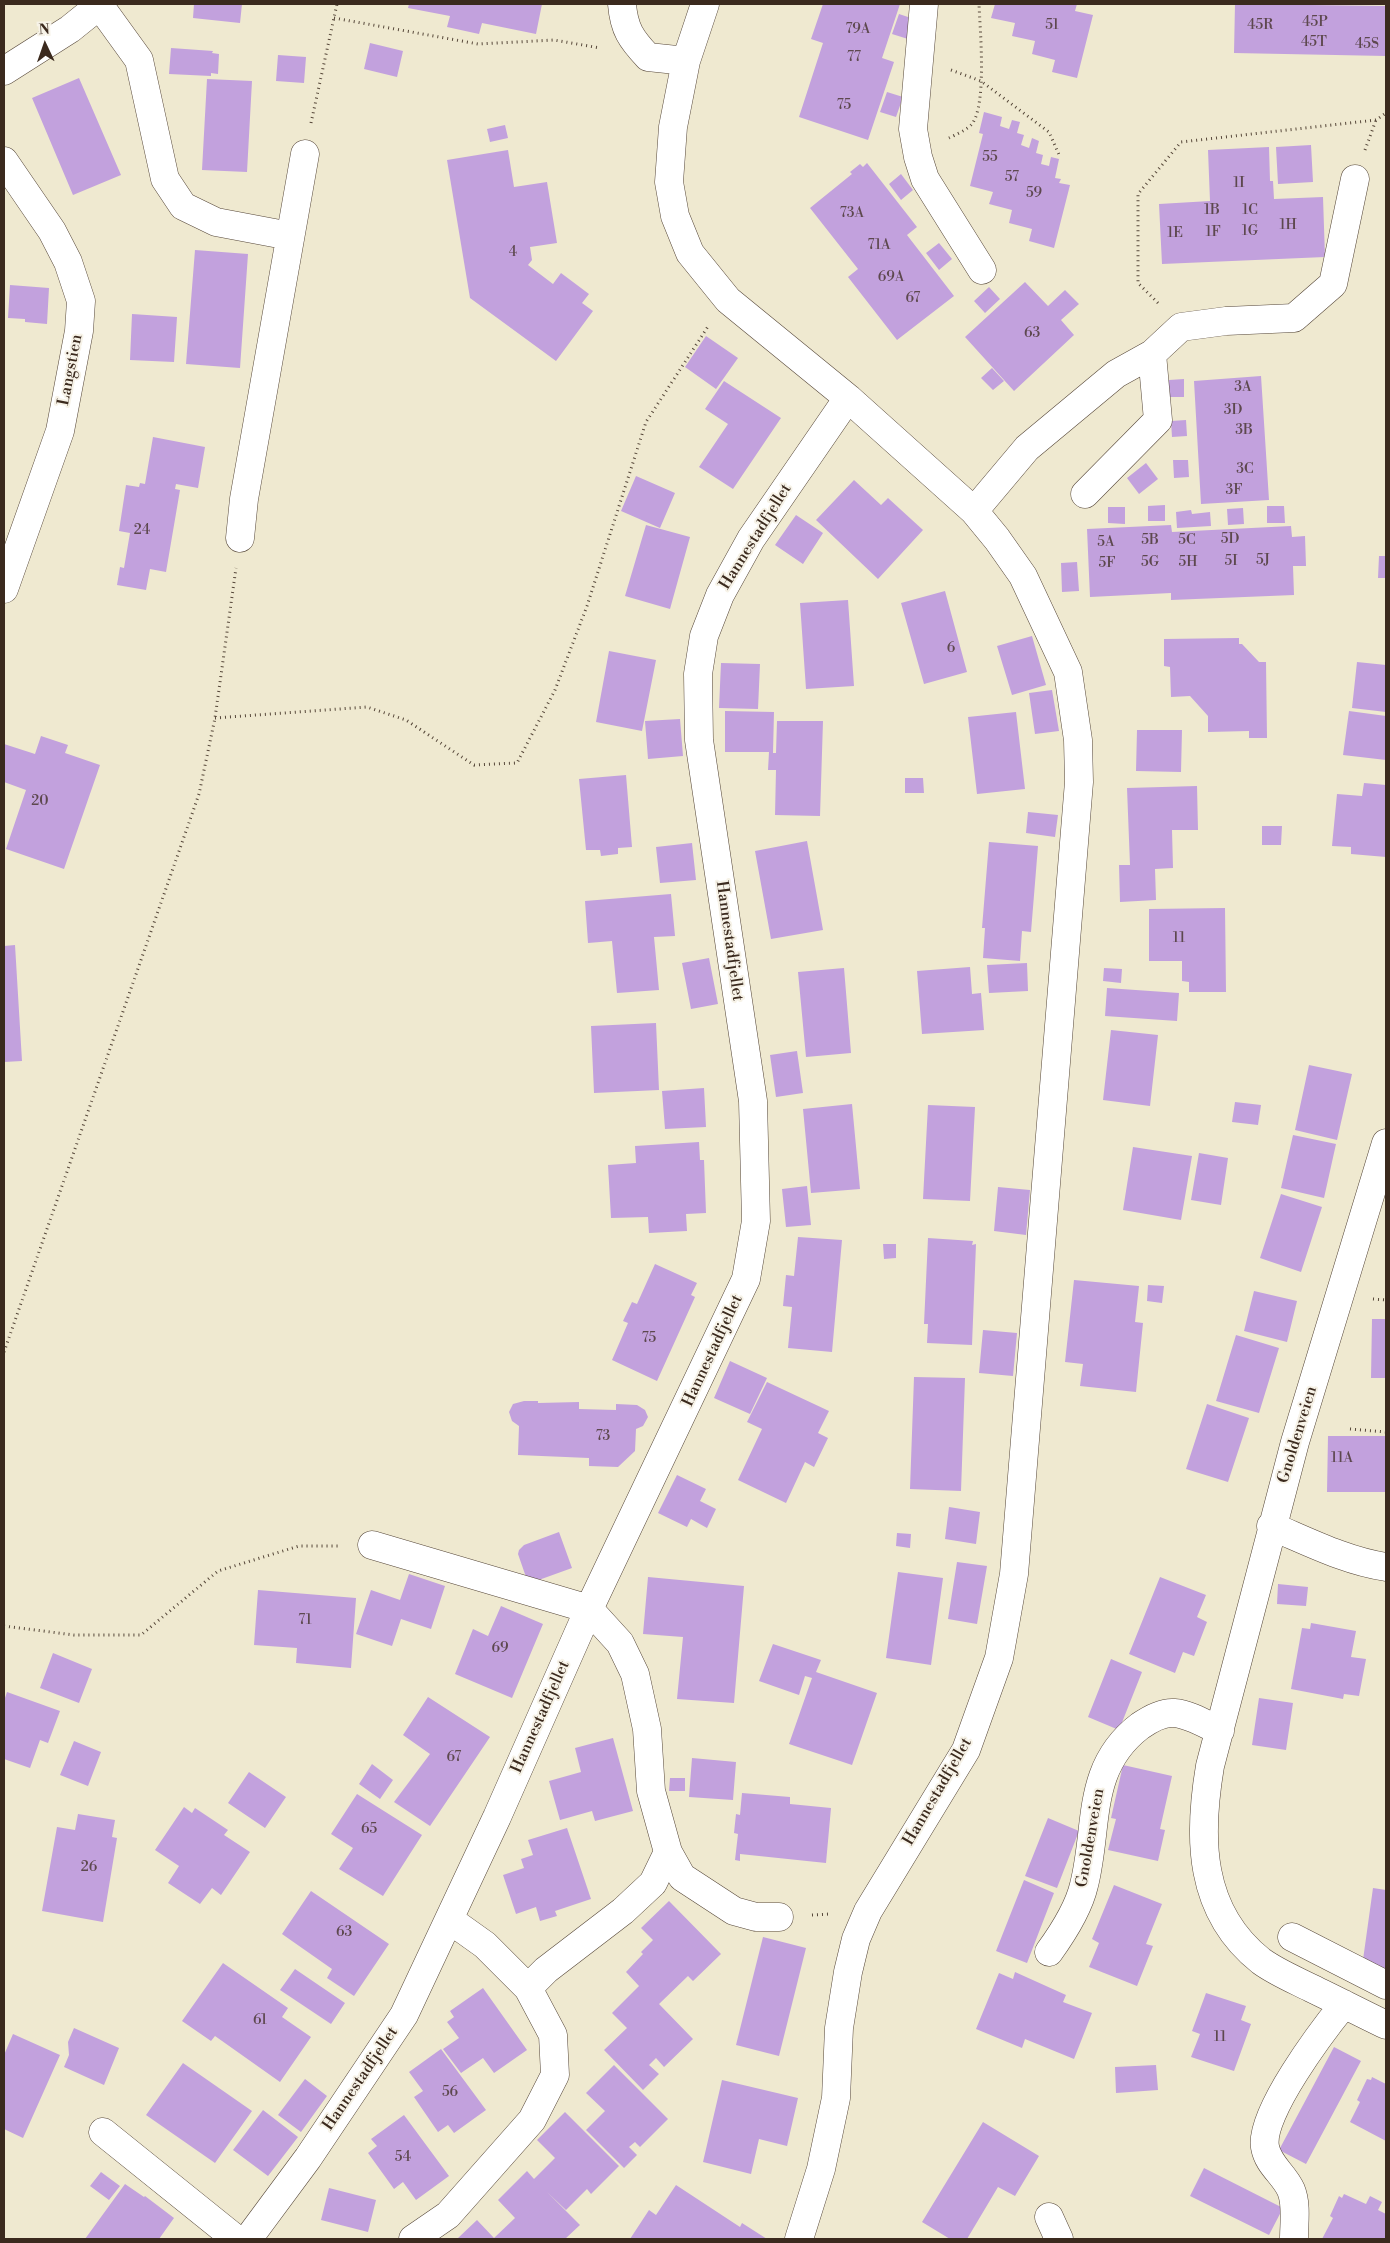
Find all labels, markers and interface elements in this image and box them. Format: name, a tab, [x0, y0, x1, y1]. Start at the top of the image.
house number: 45P	[1302, 15, 1328, 31]
house number: 51	[1045, 18, 1059, 34]
house number: 45R	[1247, 18, 1273, 34]
north arrow	[20, 20, 70, 70]
text: N	[38, 21, 50, 39]
house number: 79A	[846, 22, 870, 38]
house number: 45T	[1301, 35, 1327, 51]
house number: 45S	[1355, 37, 1379, 53]
house number: 77	[847, 50, 861, 66]
house number: 75	[837, 98, 851, 114]
house number: 55	[982, 150, 998, 166]
house number: 57	[1005, 170, 1019, 186]
house number: 1I	[1233, 176, 1245, 192]
house number: 59	[1026, 186, 1042, 202]
house number: 1B	[1204, 203, 1220, 219]
house number: 1C	[1242, 203, 1258, 219]
house number: 73A	[840, 206, 864, 222]
house number: 1H	[1279, 218, 1297, 234]
house number: 1G	[1242, 224, 1258, 240]
house number: 1F	[1205, 225, 1221, 241]
house number: 1E	[1167, 226, 1183, 242]
house number: 71A	[867, 238, 891, 254]
house number: 4	[509, 245, 517, 261]
house number: 69A	[878, 270, 904, 286]
house number: 67	[906, 291, 920, 307]
house number: 63	[1024, 326, 1040, 342]
street label: Langstien	[55, 333, 87, 407]
house number: 3A	[1234, 380, 1252, 396]
house number: 3D	[1224, 403, 1242, 419]
house number: 3B	[1235, 423, 1253, 439]
house number: 3C	[1236, 462, 1254, 478]
street label: Hannestadfjellet	[716, 481, 796, 593]
house number: 3F	[1226, 483, 1242, 499]
house number: 24	[134, 523, 150, 539]
house number: 5D	[1221, 532, 1239, 548]
house number: 5B	[1141, 533, 1159, 549]
house number: 5C	[1178, 533, 1196, 549]
house number: 5A	[1097, 535, 1115, 551]
house number: 5J	[1256, 553, 1270, 569]
house number: 5I	[1224, 554, 1238, 570]
house number: 5G	[1141, 555, 1159, 571]
house number: 5H	[1179, 555, 1197, 571]
house number: 5F	[1099, 556, 1115, 572]
house number: 6	[947, 641, 955, 657]
house number: 20	[31, 794, 49, 810]
street label: Hannestadfjellet	[711, 880, 747, 1002]
house number: 11	[1173, 931, 1185, 947]
street label: Hannestadfjellet	[679, 1292, 747, 1410]
house number: 75	[642, 1331, 656, 1347]
street label: Gnoldenveien	[1274, 1384, 1322, 1486]
house number: 73	[596, 1429, 610, 1445]
house number: 11A	[1331, 1451, 1353, 1467]
house number: 71	[298, 1613, 312, 1629]
house number: 69	[492, 1641, 508, 1657]
street label: Hannestadfjellet	[508, 1658, 574, 1776]
street label: Hannestadfjellet	[899, 1735, 977, 1849]
house number: 67	[447, 1750, 461, 1766]
street label: Gnoldenveien	[1073, 1787, 1109, 1889]
house number: 65	[361, 1822, 377, 1838]
house number: 26	[81, 1860, 97, 1876]
house number: 63	[336, 1925, 352, 1941]
house number: 61	[253, 2013, 267, 2029]
street label: Hannestadfjellet	[319, 2023, 403, 2135]
house number: 11	[1214, 2030, 1226, 2046]
house number: 56	[442, 2085, 458, 2101]
house number: 54	[395, 2150, 411, 2166]

